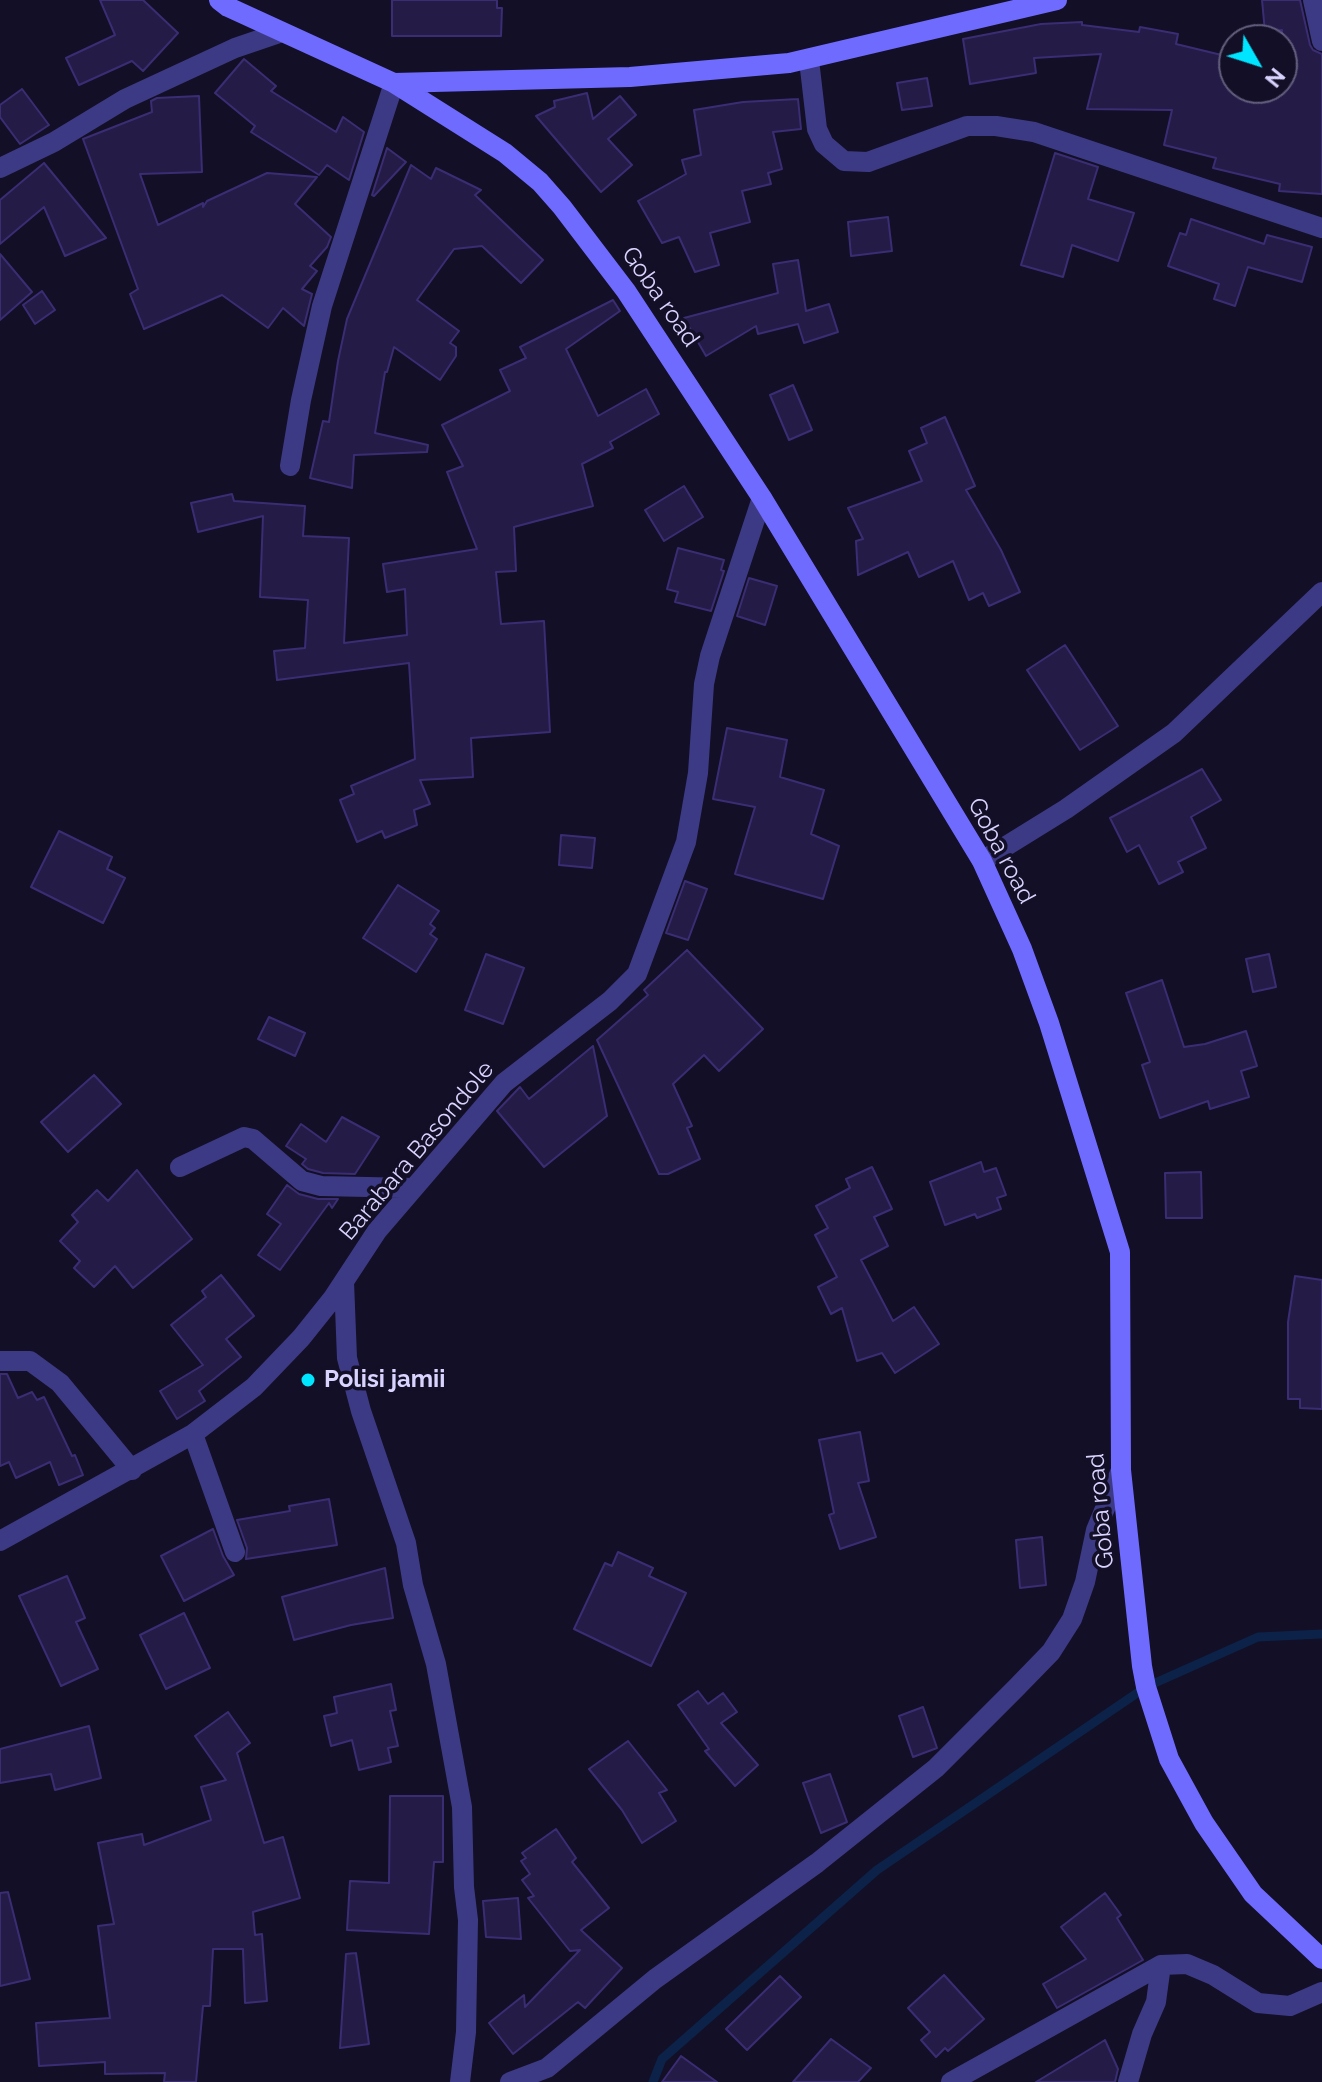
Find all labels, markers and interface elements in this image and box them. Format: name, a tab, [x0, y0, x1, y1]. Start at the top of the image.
north arrow	[1218, 24, 1298, 104]
text: N	[1260, 63, 1290, 93]
street label: Goba road	[615, 241, 705, 353]
street label: Goba road	[961, 793, 1041, 909]
street label: Barabara Basondole	[334, 1056, 500, 1246]
place label: Polisi jamii	[324, 1366, 445, 1394]
marker: Polisi jamii	[299, 1371, 317, 1389]
street label: Goba road	[1082, 1452, 1120, 1570]

